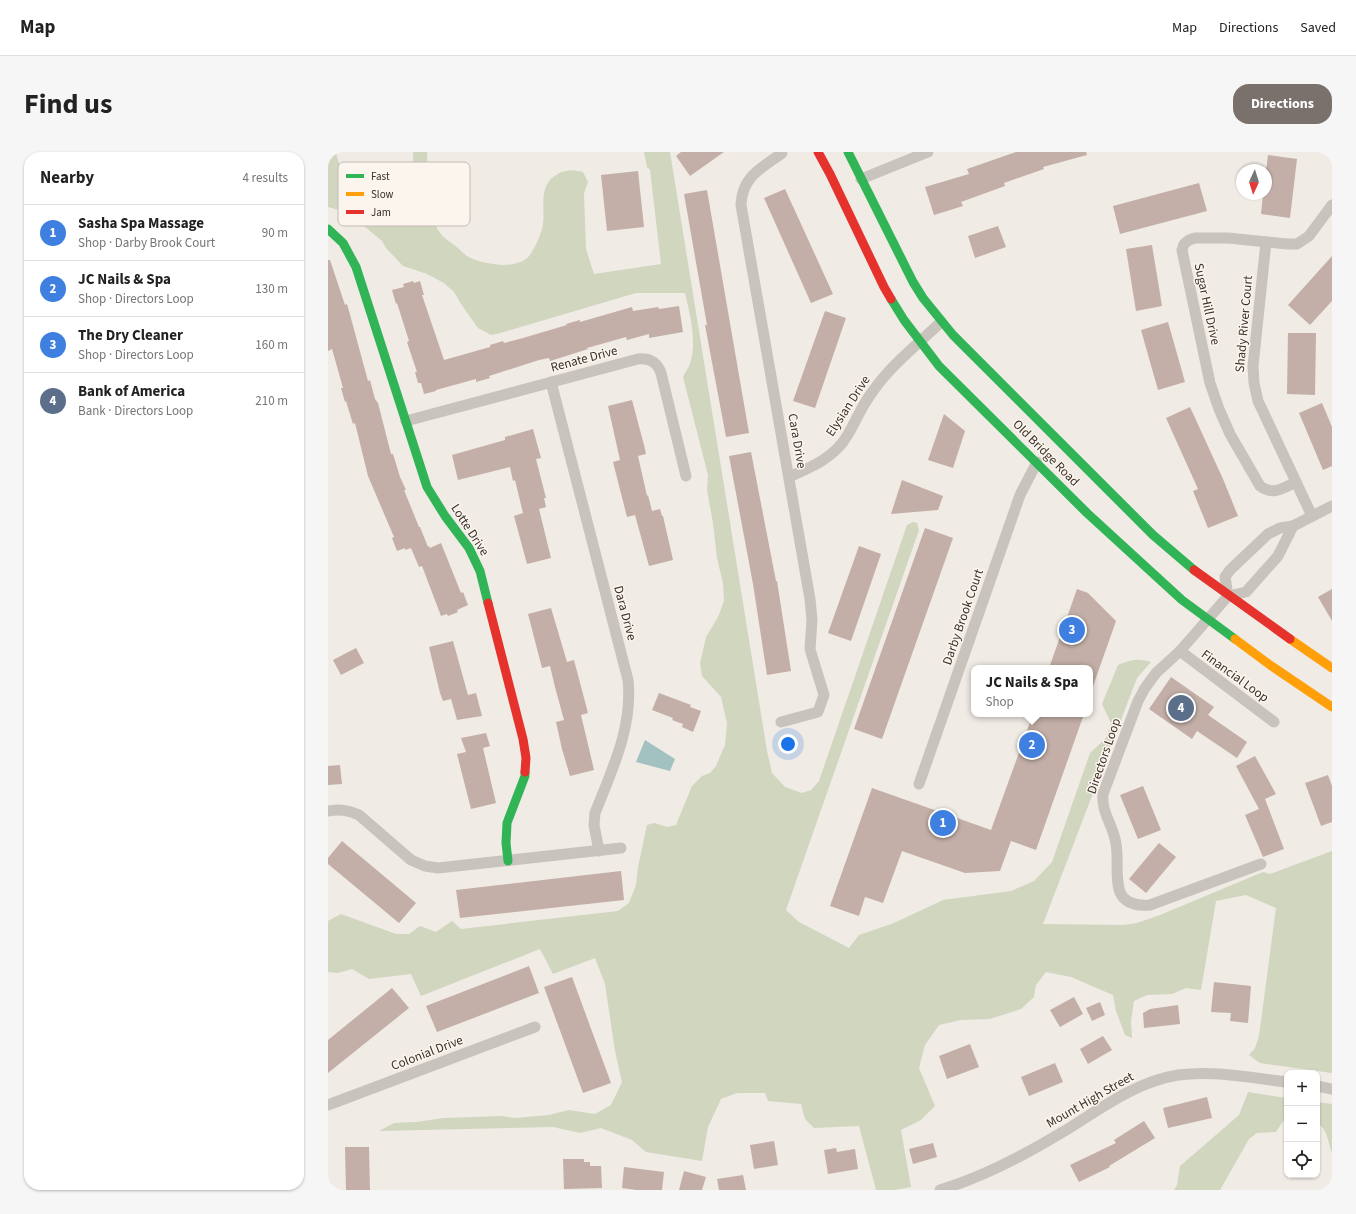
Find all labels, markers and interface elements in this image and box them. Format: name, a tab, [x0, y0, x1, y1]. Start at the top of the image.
text: Map	[20, 14, 55, 41]
text: Map	[1172, 18, 1197, 38]
text: Directions	[1219, 18, 1278, 38]
text: Saved	[1300, 18, 1336, 38]
text: Find us	[24, 84, 112, 124]
button: Directions	[1233, 84, 1332, 124]
legend	[338, 162, 470, 226]
north arrow	[1236, 164, 1272, 200]
text: Nearby	[40, 166, 94, 190]
text: 4 results	[243, 169, 288, 187]
text: Fast	[371, 169, 390, 184]
text: Slow	[371, 187, 394, 202]
text: Jam	[371, 205, 391, 220]
text: Sasha Spa Massage	[78, 213, 204, 234]
text: 1	[50, 224, 56, 242]
text: 90 m	[262, 224, 288, 242]
text: Shop · Darby Brook Court	[78, 234, 215, 252]
street label: Sugar Hill Drive	[1190, 261, 1224, 347]
text: JC Nails & Spa	[78, 269, 171, 290]
street label: Shady River Court	[1231, 274, 1257, 373]
text: 2	[50, 280, 56, 298]
text: 130 m	[255, 280, 288, 298]
text: Shop · Directors Loop	[78, 290, 194, 308]
text: The Dry Cleaner	[78, 325, 183, 346]
text: 3	[50, 336, 56, 354]
text: 160 m	[255, 336, 288, 354]
street label: Renate Drive	[549, 341, 619, 377]
text: Shop · Directors Loop	[78, 346, 194, 364]
street label: Elysian Drive	[822, 372, 874, 440]
text: Bank of America	[78, 381, 185, 402]
text: 4	[50, 392, 56, 410]
text: 210 m	[255, 392, 288, 410]
text: Bank · Directors Loop	[78, 402, 193, 420]
street label: Cara Drive	[783, 412, 811, 470]
street label: Old Bridge Road	[1009, 416, 1083, 490]
street label: Lotte Drive	[447, 501, 493, 559]
street label: Darby Brook Court	[938, 566, 988, 667]
street label: Dara Drive	[609, 584, 641, 642]
pin: 3	[1059, 615, 1085, 645]
street label: Financial Loop	[1198, 645, 1272, 707]
popup	[971, 665, 1093, 717]
text: JC Nails & Spa	[986, 672, 1079, 693]
text: Shop	[986, 693, 1014, 711]
pin: 4	[1168, 693, 1194, 723]
street label: Directors Loop	[1083, 716, 1125, 796]
pin: 2	[1019, 730, 1045, 760]
your location	[778, 734, 798, 754]
pin: 1	[930, 808, 956, 838]
street label: Colonial Drive	[388, 1031, 466, 1075]
street label: Mount High Street	[1043, 1067, 1138, 1132]
map controls	[1284, 1070, 1320, 1178]
button: +	[1284, 1070, 1320, 1106]
button: −	[1284, 1106, 1320, 1142]
button: locate	[1284, 1142, 1320, 1178]

